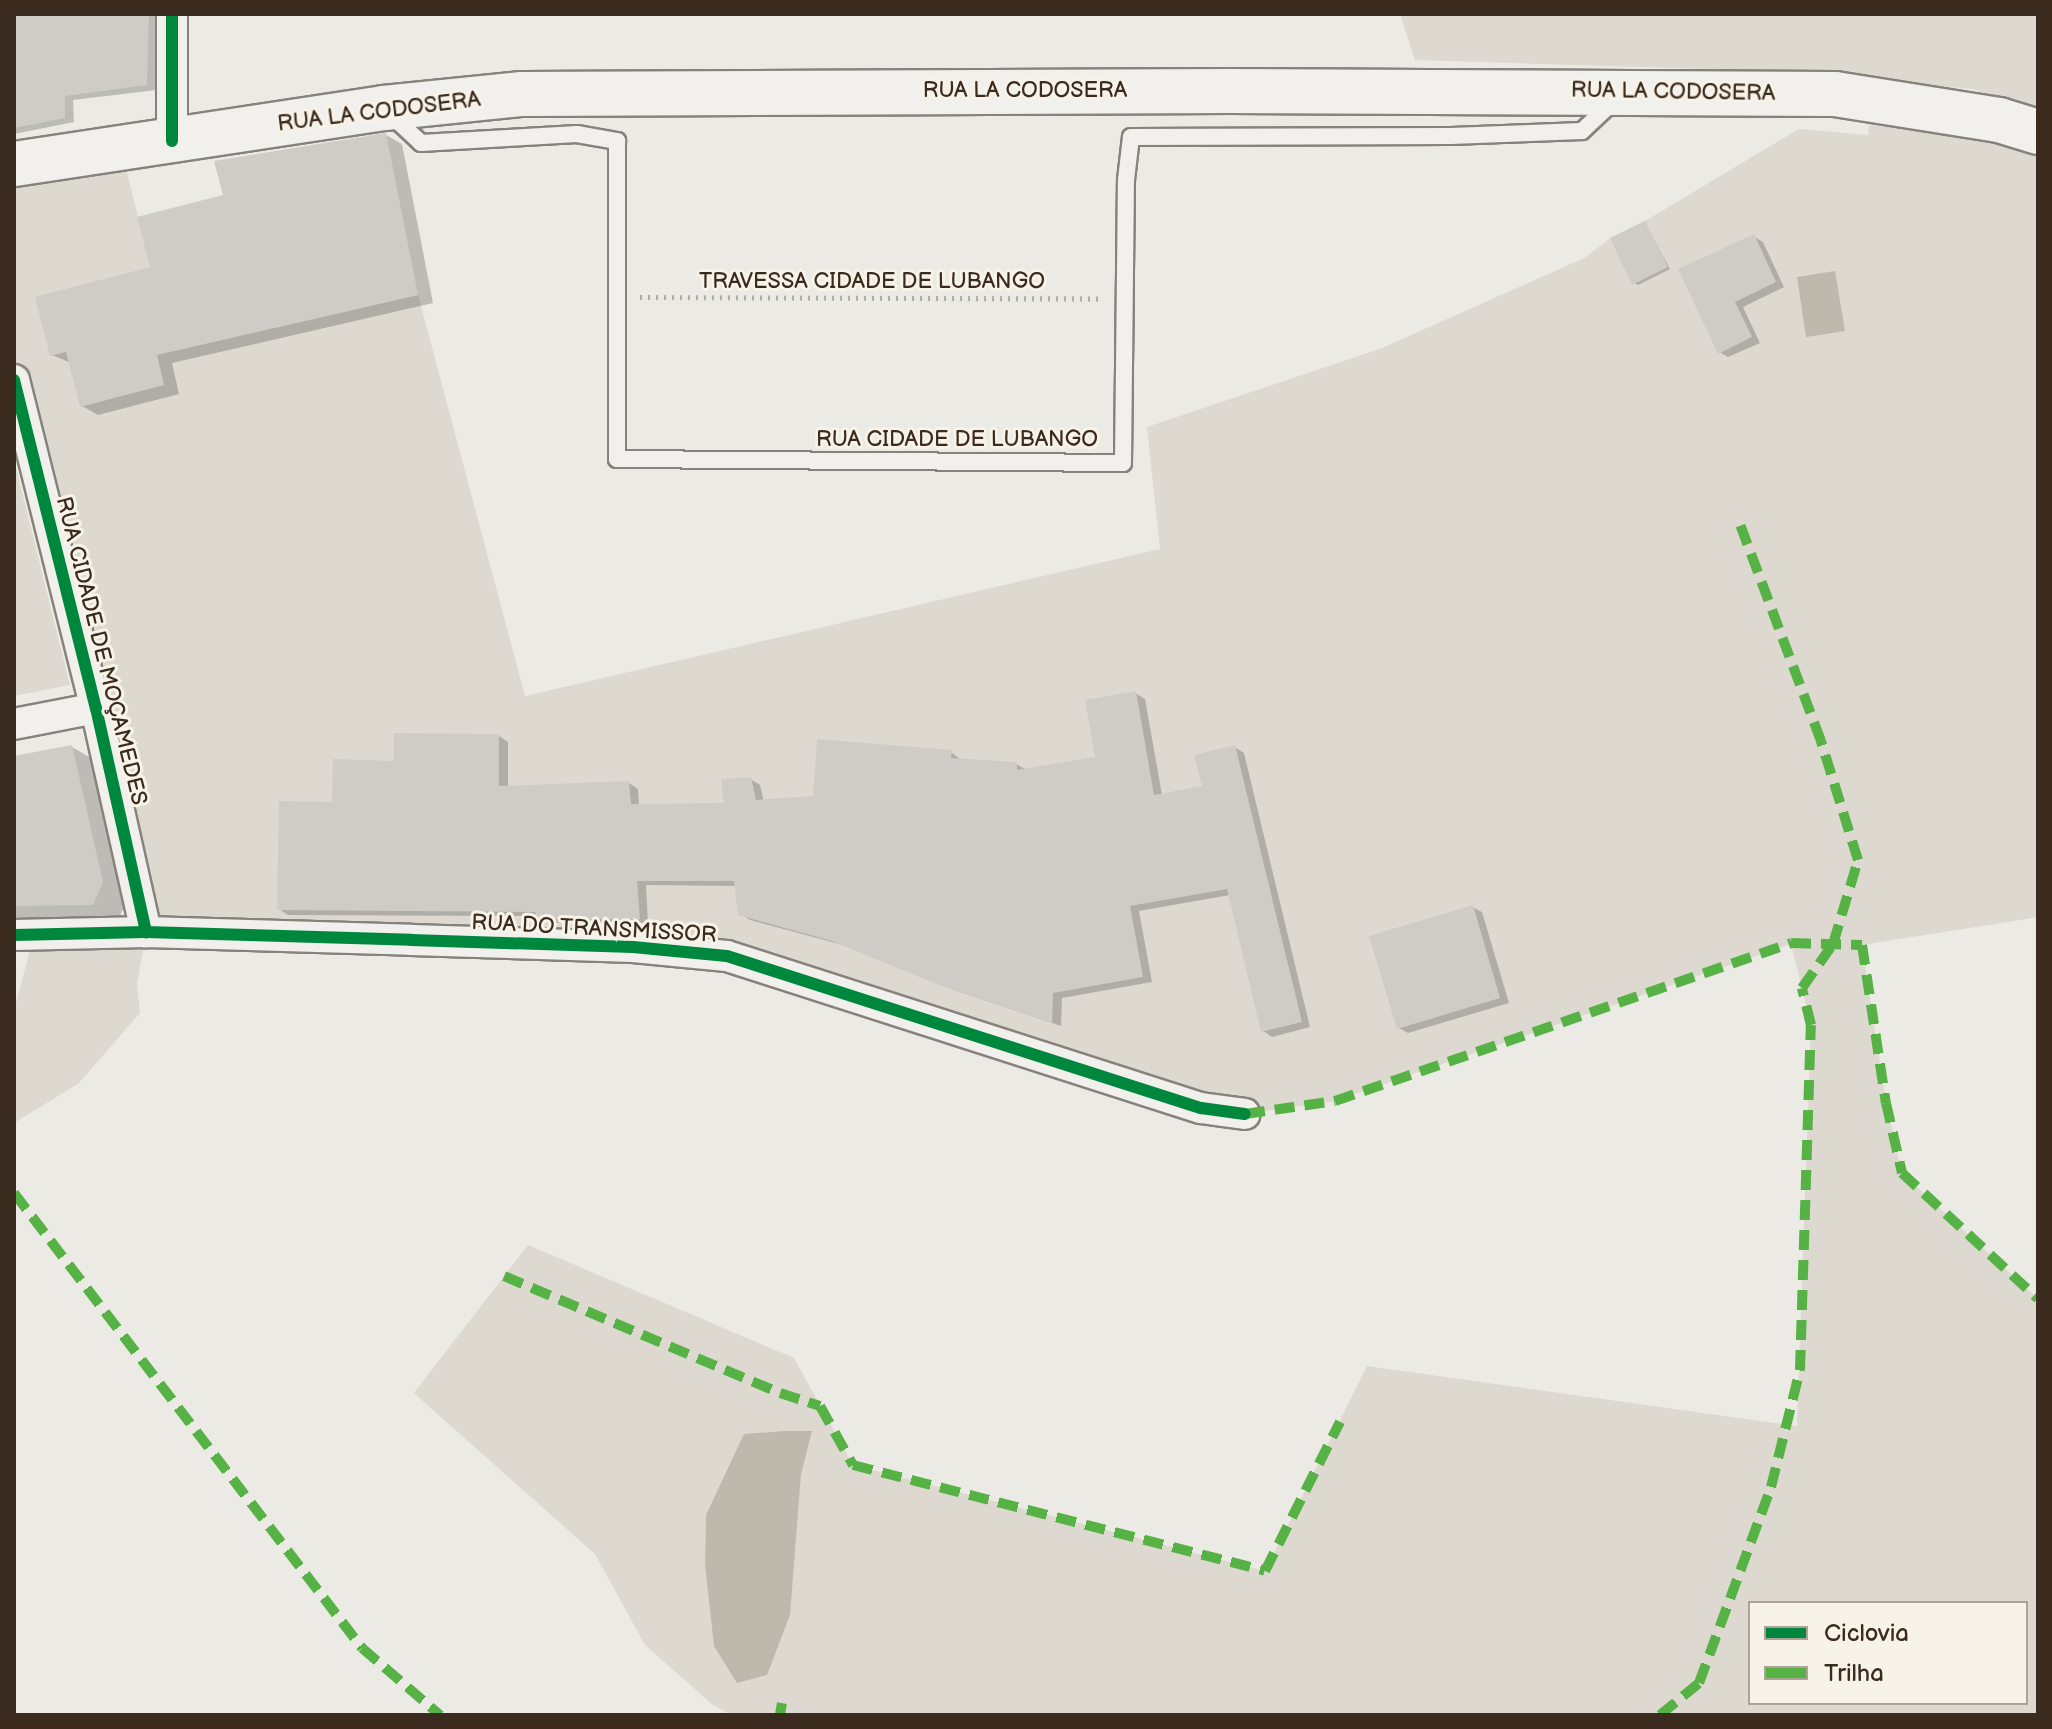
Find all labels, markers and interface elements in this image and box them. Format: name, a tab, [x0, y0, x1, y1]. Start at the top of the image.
street label: RUA LA CODOSERA	[1571, 77, 1775, 107]
street label: RUA LA CODOSERA	[923, 78, 1127, 104]
street label: RUA LA CODOSERA	[276, 86, 482, 138]
street label: TRAVESSA CIDADE DE LUBANGO	[699, 269, 1045, 295]
street label: RUA CIDADE DE LUBANGO	[816, 427, 1098, 453]
street label: RUA CIDADE DE MOÇAMEDES	[50, 494, 152, 808]
street label: RUA DO TRANSMISSOR	[470, 909, 718, 949]
legend	[1748, 1601, 2028, 1705]
text: Ciclovia	[1824, 1619, 1909, 1648]
text: Trilha	[1824, 1659, 1884, 1688]

